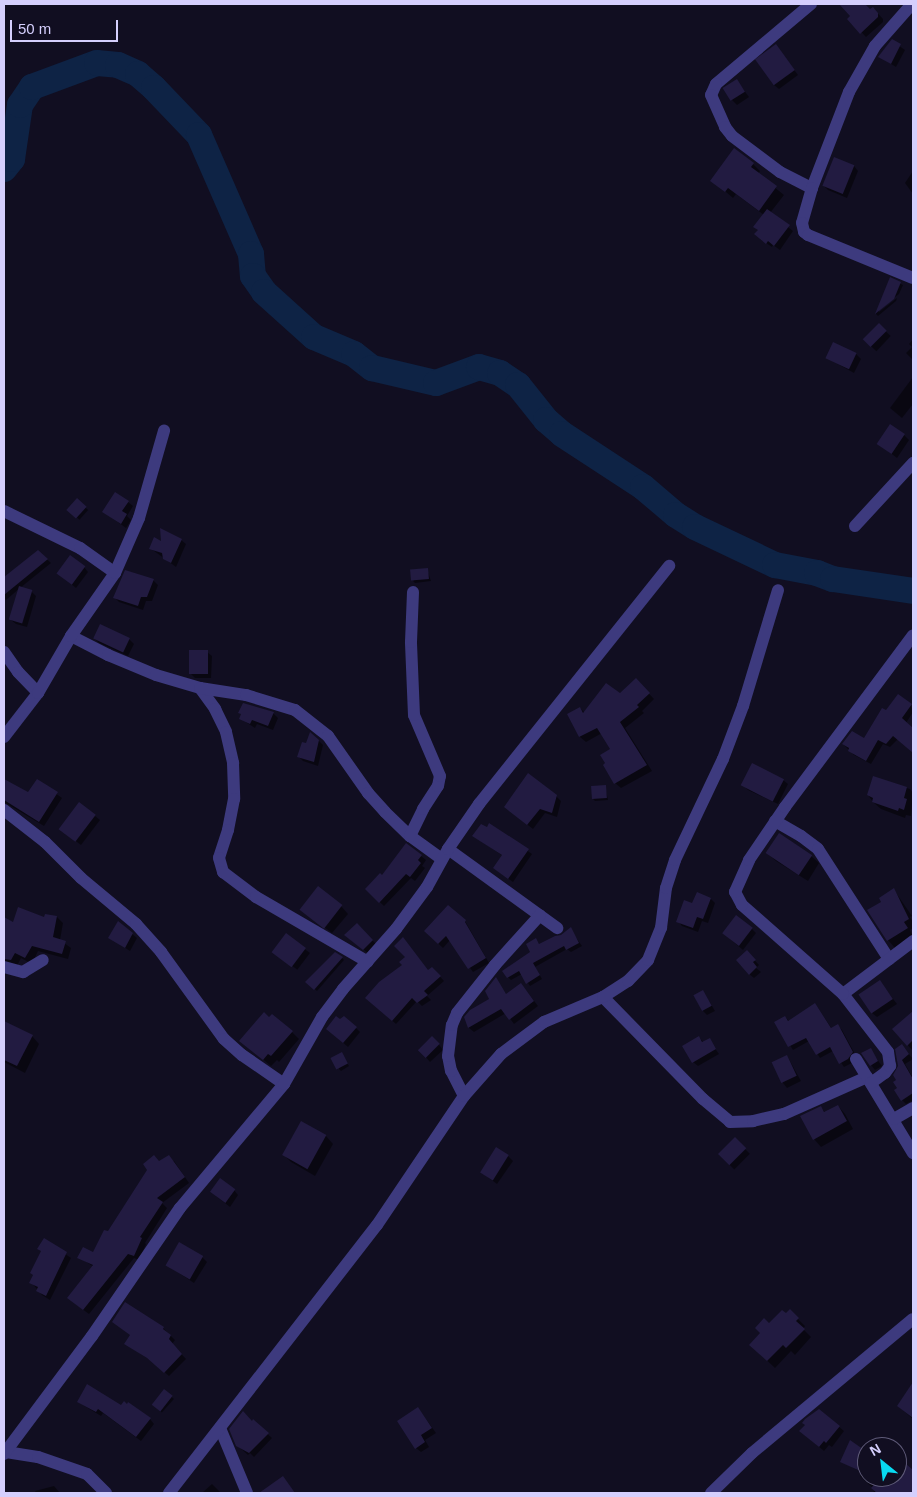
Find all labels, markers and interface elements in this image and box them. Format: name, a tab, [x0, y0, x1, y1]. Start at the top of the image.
scale bar	[12, 10, 120, 42]
text: 50 m	[18, 20, 51, 37]
north arrow	[857, 1437, 907, 1487]
text: N	[867, 1440, 884, 1459]

